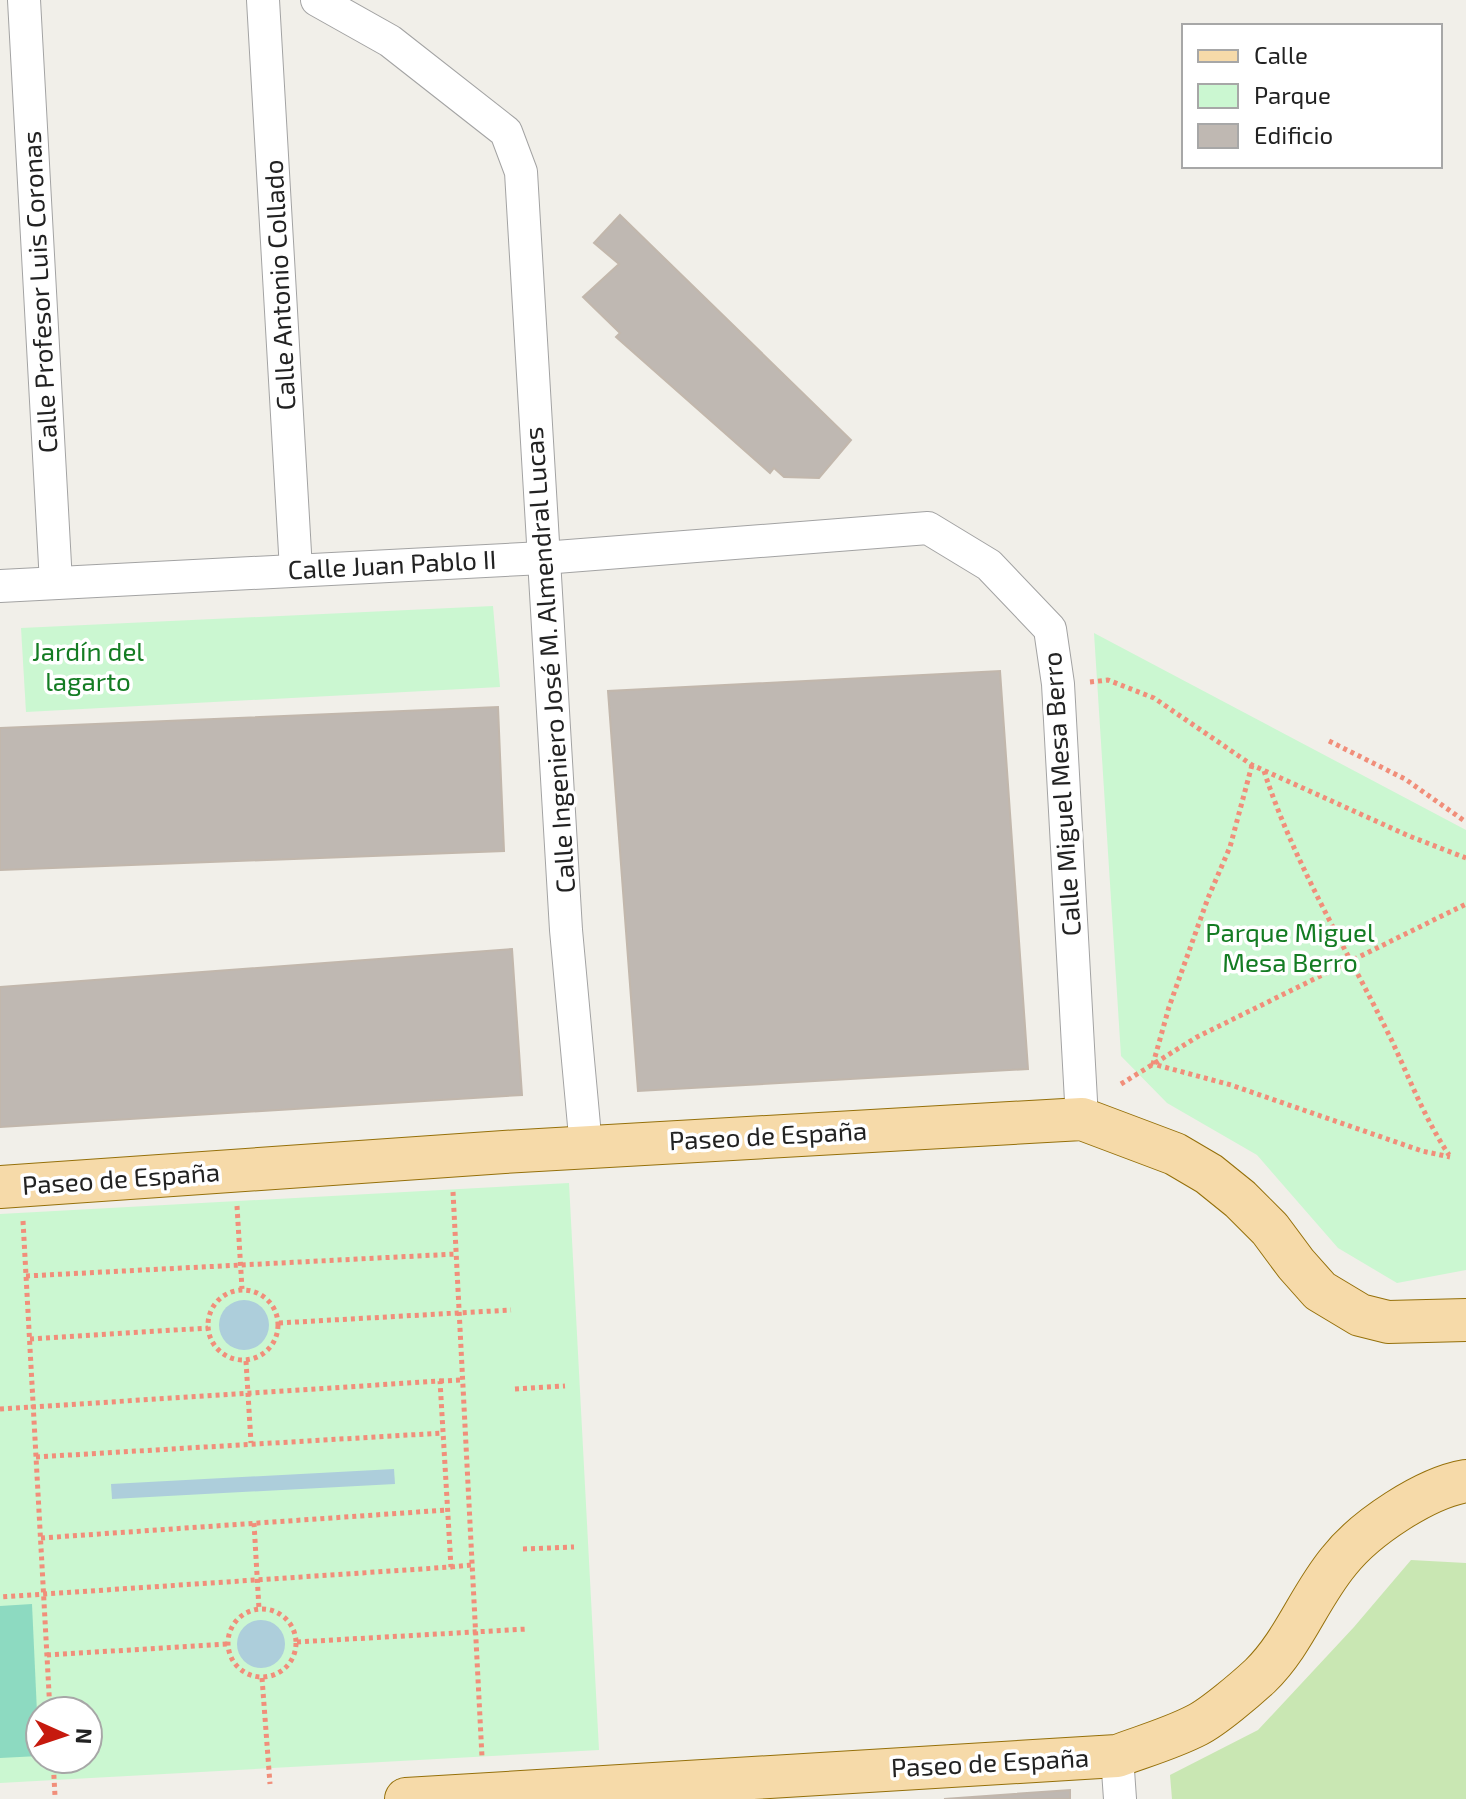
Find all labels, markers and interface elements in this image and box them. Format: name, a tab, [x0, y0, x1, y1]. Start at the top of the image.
legend	[1182, 24, 1442, 168]
text: Calle	[1254, 40, 1308, 69]
text: Parque	[1254, 80, 1331, 109]
text: Edificio	[1254, 120, 1333, 149]
street label: Calle Profesor Luis Coronas	[15, 130, 62, 454]
street label: Calle Antonio Collado	[256, 159, 301, 411]
street label: Calle Ingeniero José M. Almendral Lucas	[517, 426, 580, 894]
street label: Calle Juan Pablo II	[287, 543, 497, 584]
park label: Jardín del lagarto	[32, 635, 144, 696]
street label: Calle Miguel Mesa Berro	[1035, 651, 1086, 937]
park label: Parque Miguel Mesa Berro	[1205, 916, 1375, 977]
street label: Paseo de España	[668, 1114, 868, 1155]
street label: Paseo de España	[21, 1155, 221, 1200]
north arrow	[24, 1695, 104, 1775]
text: N	[72, 1727, 98, 1745]
street label: Paseo de España	[890, 1741, 1090, 1782]

